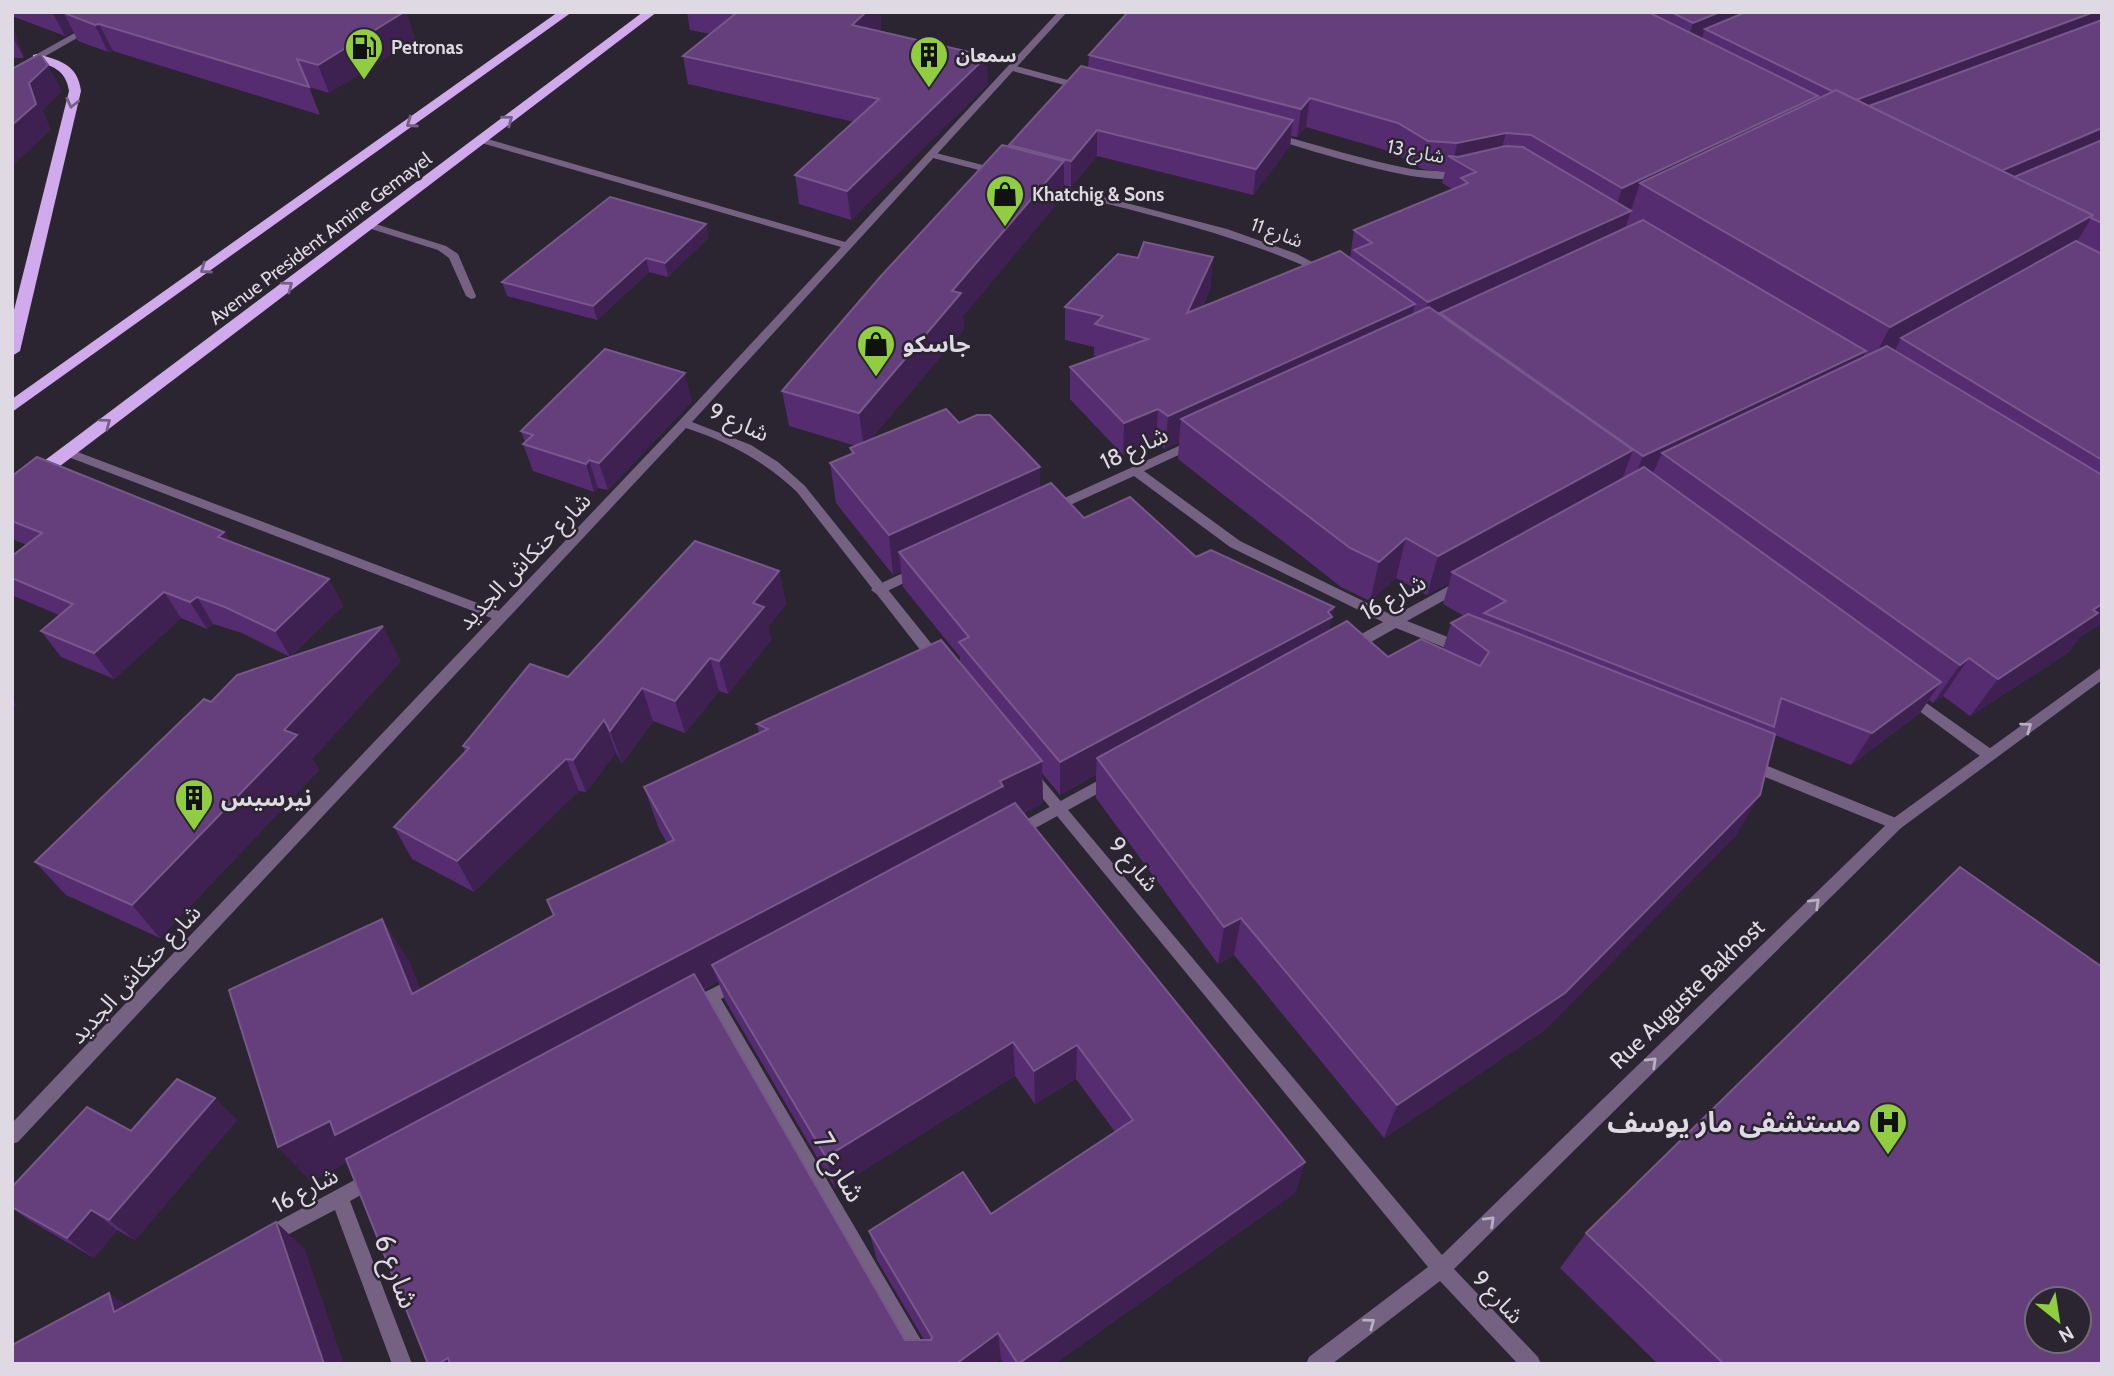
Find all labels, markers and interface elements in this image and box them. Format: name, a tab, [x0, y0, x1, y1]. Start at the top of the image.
fuel station icon: Petronas	[343, 26, 385, 81]
building icon: سمعان	[908, 34, 950, 89]
place label: Petronas	[391, 36, 463, 59]
place label: سمعان	[956, 44, 1017, 67]
one-way arrow	[66, 96, 80, 108]
one-way arrow	[406, 115, 419, 127]
one-way arrow	[501, 115, 513, 128]
street label: شارع 13	[1385, 135, 1446, 170]
street label: Avenue President Amine Gemayel	[205, 147, 436, 330]
shop icon: Khatchig & Sons	[984, 173, 1026, 228]
place label: Khatchig & Sons	[1032, 183, 1164, 206]
street label: شارع 11	[1247, 212, 1306, 254]
one-way arrow	[200, 261, 213, 273]
one-way arrow	[280, 282, 292, 295]
shop icon: جاسكو	[855, 323, 897, 378]
place label: جاسكو	[903, 330, 970, 358]
street label: شارع 9	[703, 396, 774, 450]
one-way arrow	[98, 419, 111, 432]
street label: شارع 18	[1096, 420, 1174, 479]
street label: شارع حنكاش الجديد	[451, 486, 599, 638]
street label: شارع 16	[1355, 568, 1432, 629]
one-way arrow	[2019, 723, 2032, 735]
building icon: نيرسيس	[173, 777, 215, 832]
place label: نيرسيس	[221, 784, 312, 812]
street label: شارع 9	[1101, 831, 1165, 899]
street label: شارع حنكاش الجديد	[63, 899, 209, 1052]
one-way arrow	[1807, 899, 1820, 912]
street label: Rue Auguste Bakhost	[1604, 913, 1770, 1075]
one-way arrow	[1644, 1058, 1657, 1071]
hospital icon: مستشفى مار يوسف	[1867, 1101, 1909, 1156]
place label: مستشفى مار يوسف	[1607, 1105, 1861, 1139]
street label: شارع 7	[803, 1126, 873, 1210]
street label: شارع 16	[267, 1161, 344, 1222]
one-way arrow	[1482, 1217, 1495, 1230]
street label: شارع 6	[364, 1229, 427, 1314]
street label: شارع 9	[1464, 1264, 1530, 1332]
north arrow	[2023, 1285, 2093, 1355]
one-way arrow	[1362, 1318, 1375, 1331]
text: N	[2055, 1321, 2078, 1348]

